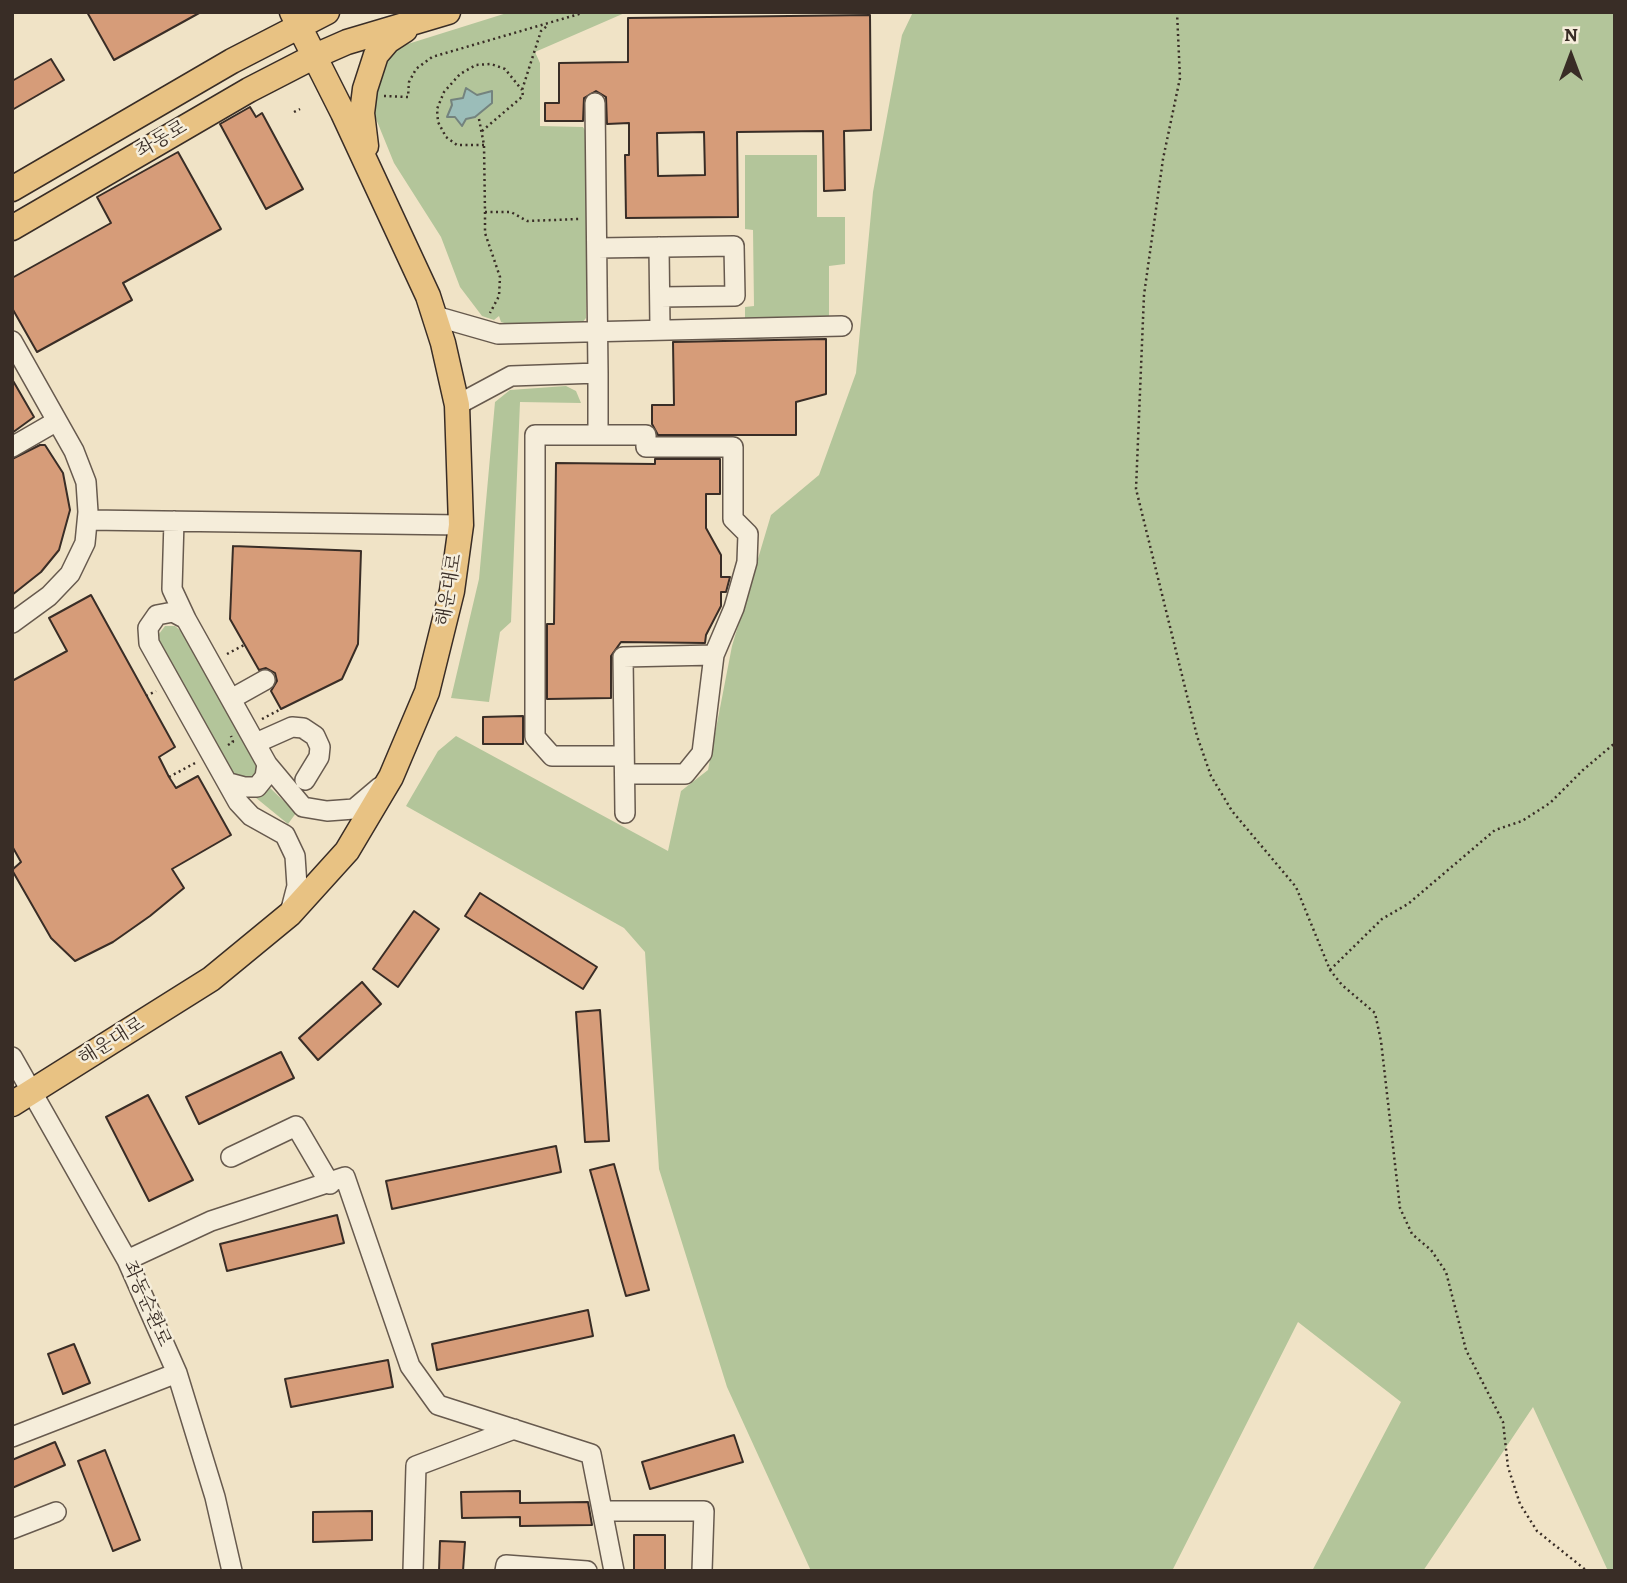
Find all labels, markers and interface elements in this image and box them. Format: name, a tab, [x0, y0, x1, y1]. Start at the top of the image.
north arrow	[1536, 21, 1606, 91]
text: N	[1564, 22, 1578, 48]
street label: 좌동로	[132, 116, 192, 164]
street label: 해운대로	[432, 552, 468, 628]
street label: 해운대로	[75, 1013, 149, 1071]
street label: 좌동순환로	[117, 1257, 175, 1351]

